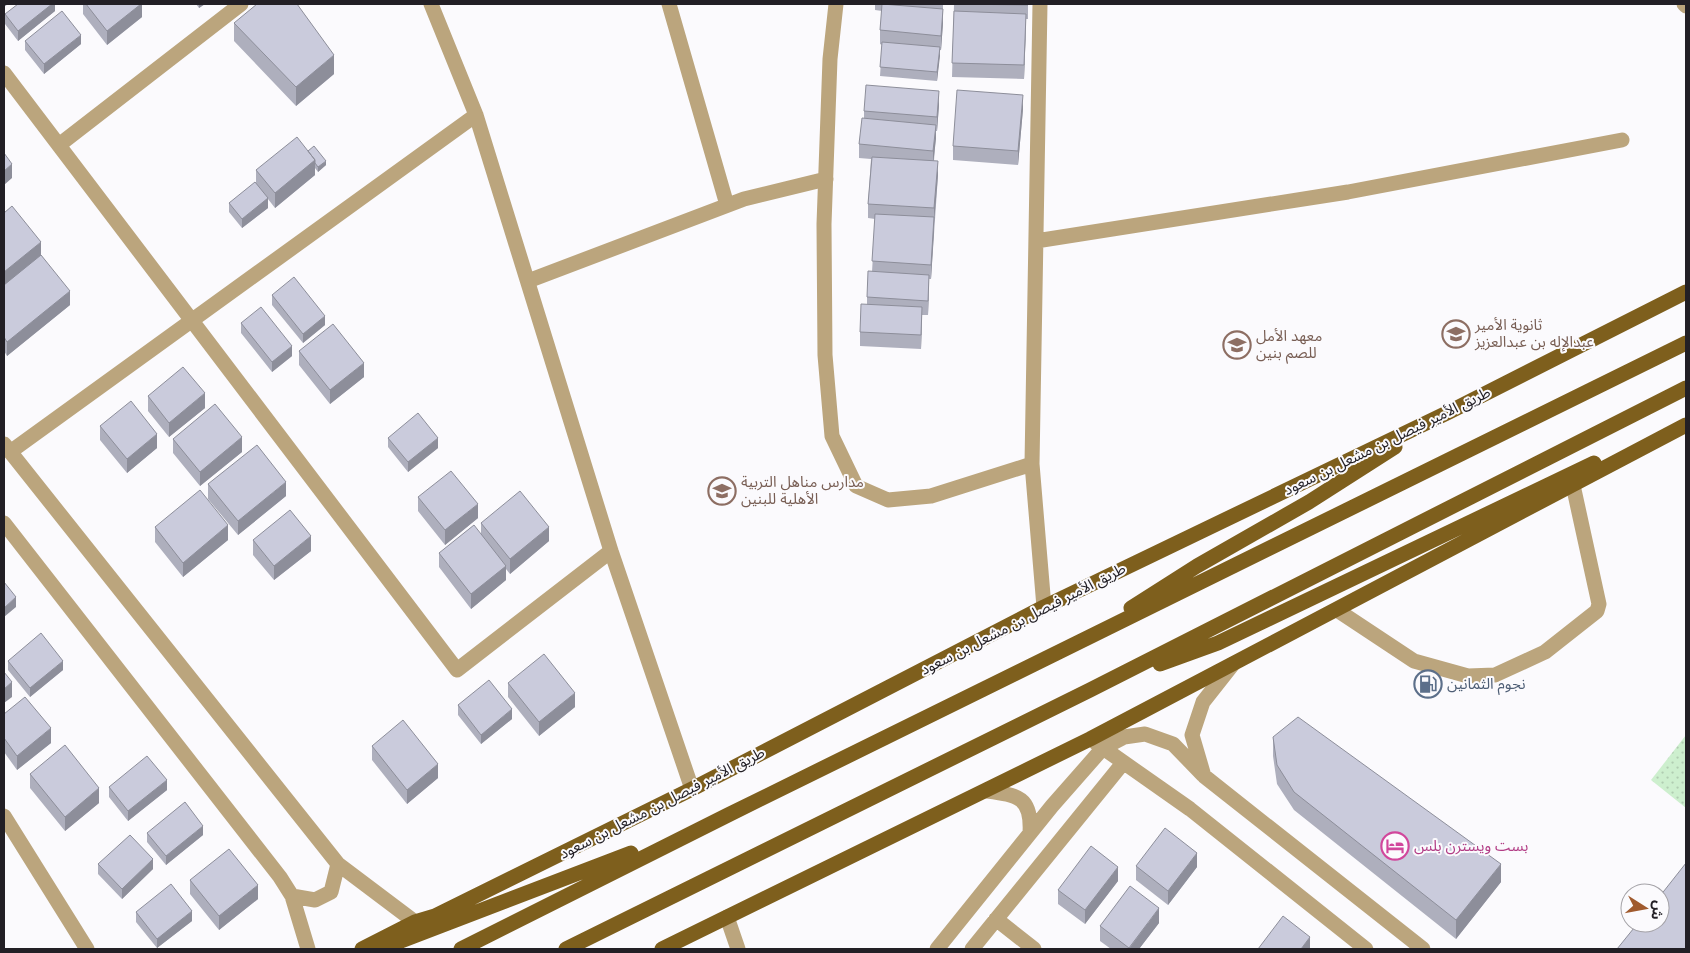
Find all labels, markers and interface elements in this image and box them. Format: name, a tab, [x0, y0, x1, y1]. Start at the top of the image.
place label: ثانوية الأمير عبدالإله بن عبدالعزيز	[1474, 309, 1594, 358]
school or university icon: ثانوية الأمير عبدالإله بن عبدالعزيز	[1441, 319, 1471, 349]
place label: معهد الأمل للصم بنين	[1256, 320, 1322, 369]
school or university icon: معهد الأمل للصم بنين	[1222, 330, 1252, 360]
street label: طريق الأمير فيصل بن مشعل بن سعود	[1278, 377, 1496, 505]
place label: مدارس مناهل التربية الأهلية للبنين	[741, 466, 864, 515]
school or university icon: مدارس مناهل التربية الأهلية للبنين	[707, 476, 737, 506]
street label: طريق الأمير فيصل بن مشعل بن سعود	[914, 553, 1132, 685]
place label: نجوم الثمانين	[1447, 668, 1526, 700]
fuel station icon: نجوم الثمانين	[1413, 669, 1443, 699]
street label: طريق الأمير فيصل بن مشعل بن سعود	[553, 737, 771, 869]
place label: بست ويسترن بلس	[1414, 830, 1528, 862]
hotel icon: بست ويسترن بلس	[1380, 831, 1410, 861]
north arrow	[1620, 883, 1670, 933]
text: ش	[1641, 898, 1673, 923]

